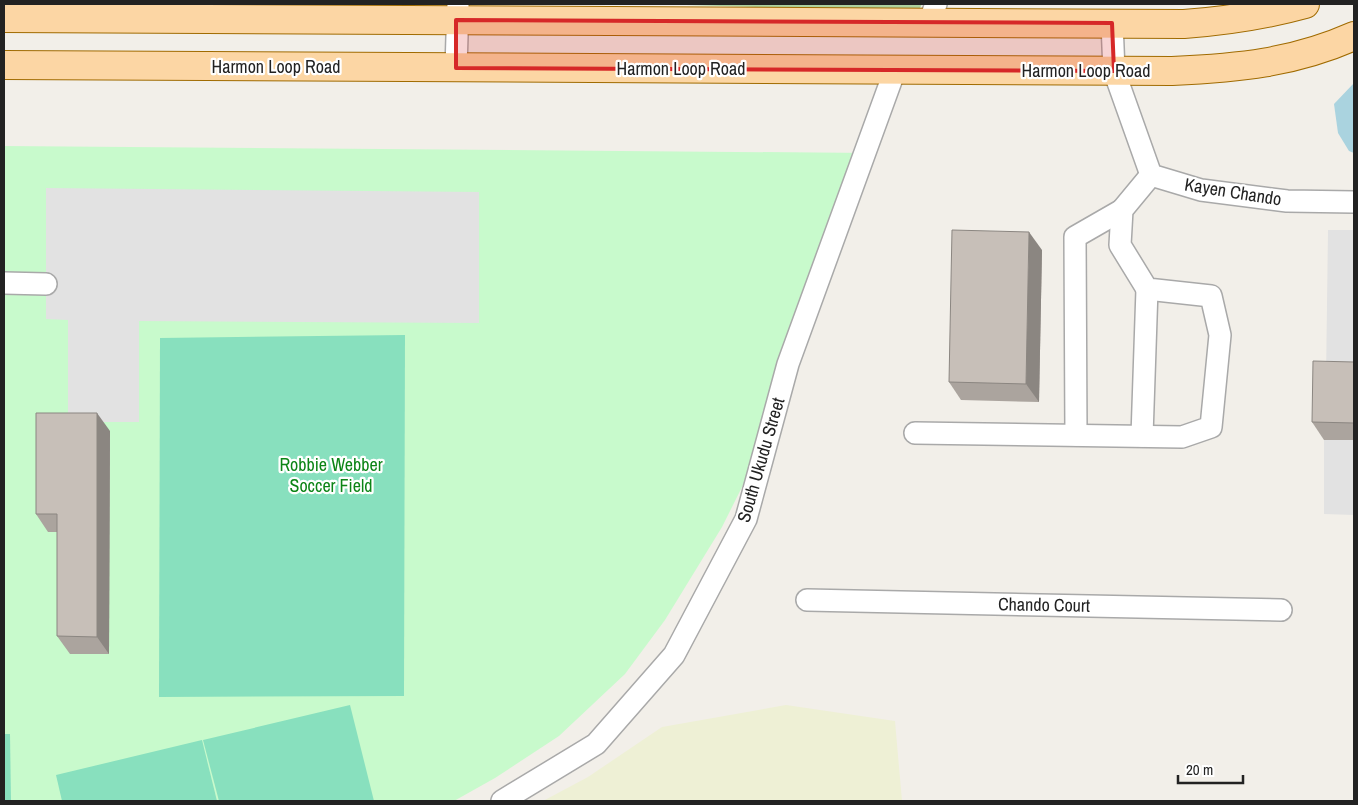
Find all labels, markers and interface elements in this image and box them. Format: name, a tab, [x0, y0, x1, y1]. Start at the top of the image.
street label: Harmon Loop Road	[212, 54, 340, 79]
street label: Harmon Loop Road	[617, 56, 745, 81]
street label: Harmon Loop Road	[1022, 58, 1150, 83]
street label: Kayen Chando	[1183, 172, 1283, 211]
street label: South Ukudu Street	[731, 394, 790, 525]
park label: Robbie Webber Soccer Field	[279, 452, 383, 498]
street label: Chando Court	[998, 591, 1090, 618]
scale bar	[1178, 752, 1243, 784]
text: 20 m	[1186, 759, 1213, 780]

